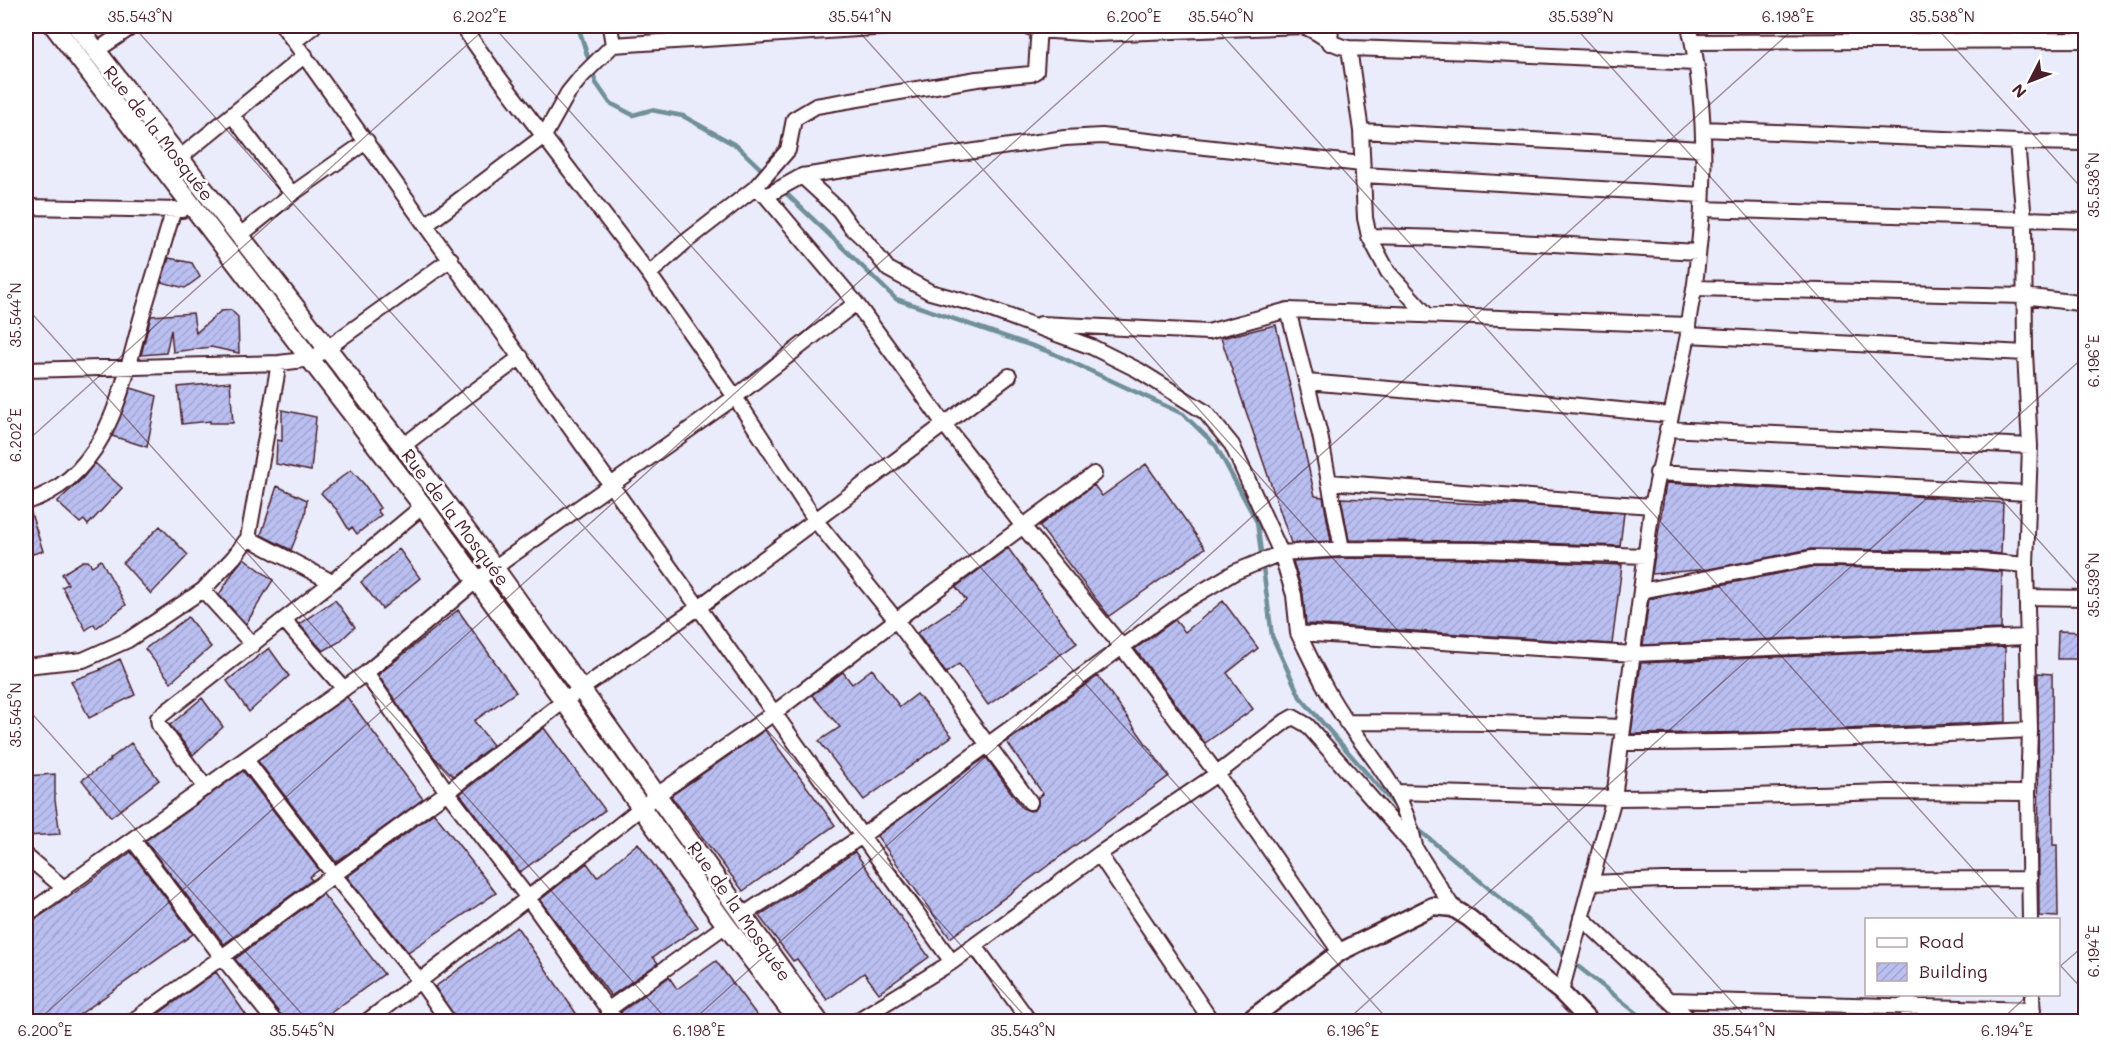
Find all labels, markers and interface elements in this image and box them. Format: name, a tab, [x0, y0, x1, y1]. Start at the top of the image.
text: 35.543°N	[107, 6, 173, 26]
text: 6.202°E	[453, 6, 507, 26]
text: 35.541°N	[828, 6, 892, 26]
text: 6.200°E	[1107, 6, 1162, 26]
text: 35.540°N	[1188, 6, 1254, 26]
text: 35.539°N	[1548, 6, 1614, 26]
text: 6.198°E	[1762, 6, 1815, 26]
text: 35.538°N	[1909, 6, 1975, 26]
north arrow	[2000, 51, 2060, 111]
street label: Rue de la Mosquée	[99, 60, 219, 206]
text: N	[2007, 80, 2030, 103]
text: 35.538°N	[2083, 152, 2103, 218]
text: 35.544°N	[5, 282, 25, 348]
text: 6.196°E	[2083, 334, 2103, 387]
text: 6.202°E	[5, 408, 25, 462]
street label: Rue de la Mosquée	[397, 444, 515, 590]
text: 35.539°N	[2083, 552, 2103, 618]
text: 35.545°N	[5, 682, 25, 748]
street label: Rue de la Mosquée	[683, 836, 797, 986]
legend	[1865, 918, 2060, 996]
text: 6.194°E	[2083, 924, 2103, 977]
text: Road	[1919, 929, 1964, 953]
text: Building	[1919, 959, 1987, 983]
text: 6.200°E	[18, 1020, 73, 1040]
text: 35.545°N	[269, 1020, 335, 1040]
text: 6.198°E	[673, 1020, 726, 1040]
text: 35.543°N	[990, 1020, 1056, 1040]
text: 6.196°E	[1327, 1020, 1380, 1040]
text: 35.541°N	[1712, 1020, 1776, 1040]
text: 6.194°E	[1981, 1020, 2034, 1040]

